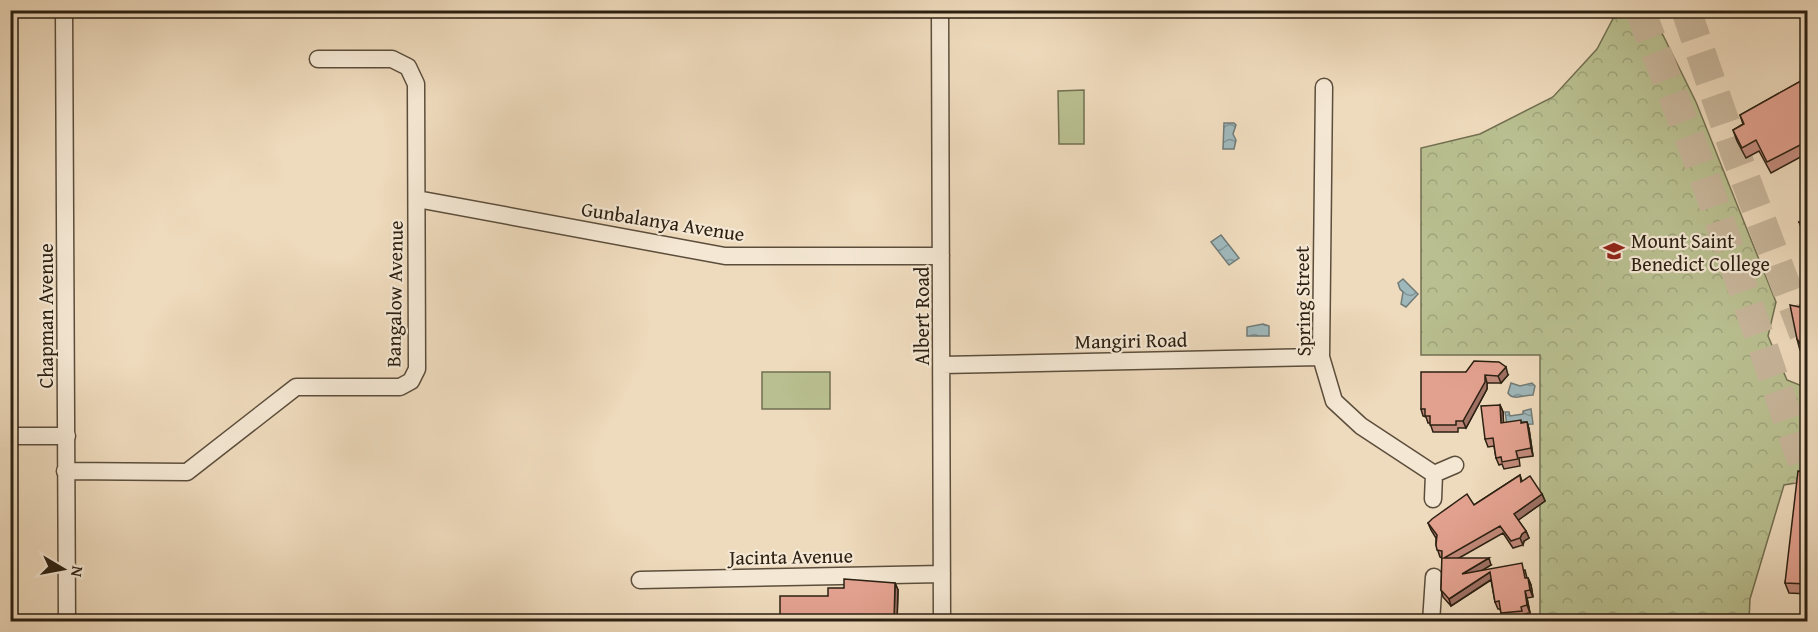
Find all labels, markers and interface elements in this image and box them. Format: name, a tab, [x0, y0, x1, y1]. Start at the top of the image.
street label: Gunbalanya Avenue	[579, 194, 747, 248]
street label: Bangalow Avenue	[378, 220, 410, 368]
place label: Mount Saint Benedict College	[1631, 226, 1770, 278]
school or university icon: Mount Saint Benedict College	[1602, 239, 1626, 263]
street label: Chapman Avenue	[31, 243, 60, 389]
street label: Spring Street	[1287, 245, 1317, 357]
street label: Albert Road	[907, 266, 936, 366]
street label: Mangiri Road	[1074, 325, 1188, 355]
north arrow	[33, 539, 93, 599]
street label: Jacinta Avenue	[726, 540, 853, 572]
text: N	[65, 564, 91, 579]

